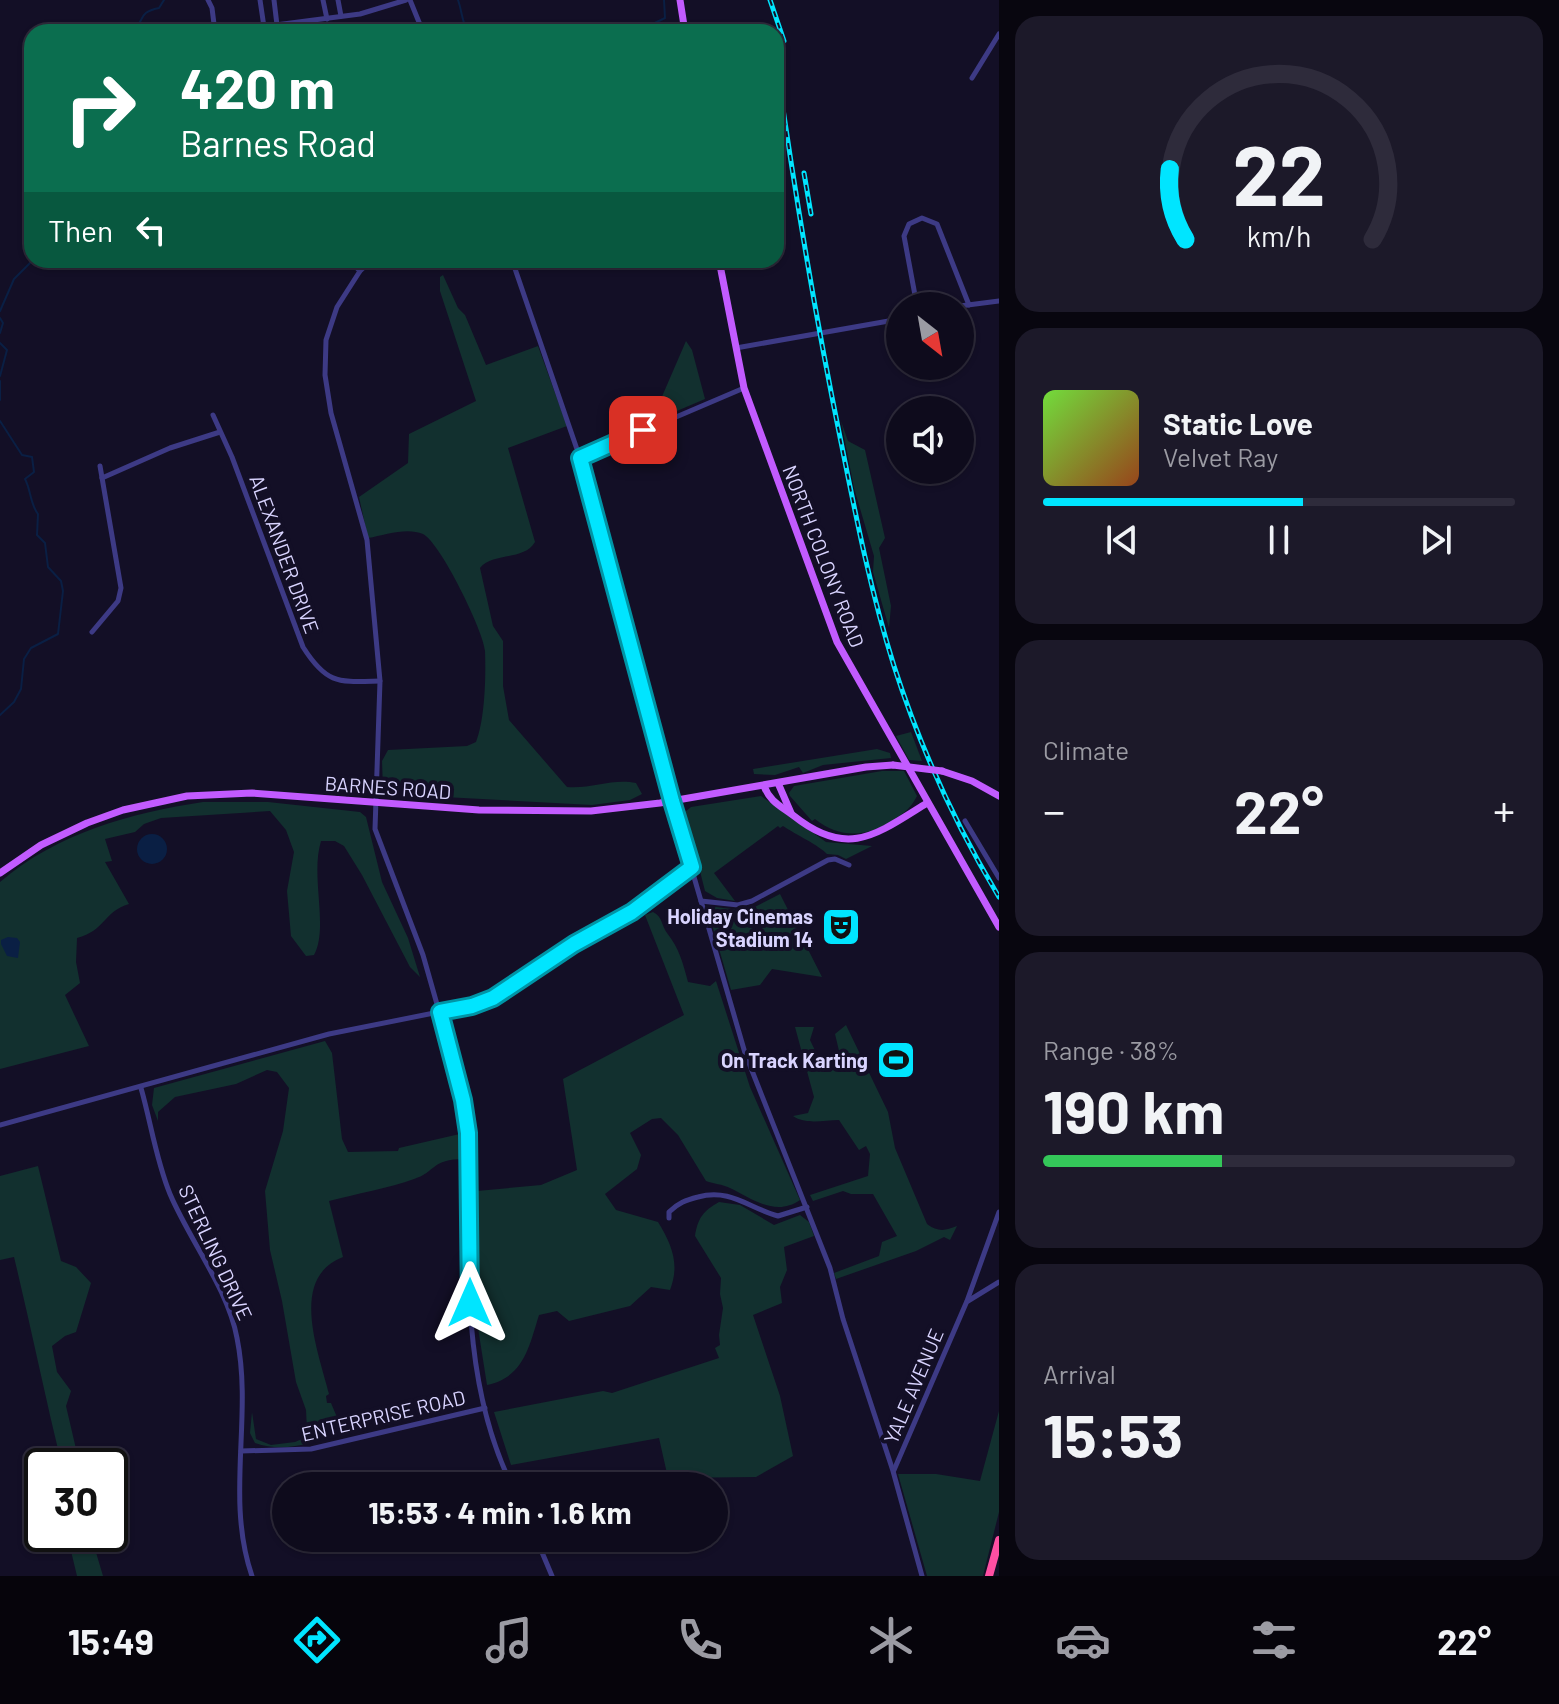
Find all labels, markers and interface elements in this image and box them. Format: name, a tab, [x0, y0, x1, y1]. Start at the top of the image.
text: 420 m	[180, 53, 335, 120]
icon: right	[48, 56, 152, 160]
text: Barnes Road	[180, 121, 376, 164]
text: 22	[1232, 123, 1326, 223]
icon: left	[129, 208, 173, 252]
text: Then	[48, 212, 113, 248]
text: km/h	[1247, 218, 1311, 253]
north arrow	[886, 292, 974, 380]
map controls	[886, 292, 974, 484]
pin	[609, 396, 677, 464]
button: sound	[886, 396, 974, 484]
text: Static Love	[1163, 405, 1313, 441]
icon: arrive	[621, 408, 665, 452]
text: Velvet Ray	[1163, 441, 1278, 472]
street label: NORTH COLONY ROAD	[778, 462, 870, 650]
street label: ALEXANDER DRIVE	[245, 472, 325, 636]
icon: previous	[1100, 518, 1144, 562]
icon: pause	[1257, 518, 1301, 562]
icon: next	[1414, 518, 1458, 562]
text: Climate	[1043, 734, 1129, 765]
street label: BARNES ROAD	[324, 771, 452, 803]
text: 22°	[1234, 774, 1324, 846]
text: −	[1043, 783, 1065, 836]
text: +	[1493, 783, 1515, 836]
place label: Holiday Cinemas Stadium 14	[667, 904, 813, 951]
theatre icon: Holiday Cinemas Stadium 14	[820, 906, 862, 948]
text: Range · 38%	[1043, 1034, 1179, 1065]
sports icon: On Track Karting	[875, 1039, 917, 1081]
place label: On Track Karting	[721, 1048, 868, 1072]
text: 190 km	[1043, 1074, 1224, 1146]
street label: STERLING DRIVE	[174, 1180, 258, 1324]
position arrow	[428, 1261, 512, 1345]
street label: YALE AVENUE	[878, 1325, 948, 1447]
text: Arrival	[1043, 1358, 1116, 1389]
street label: ENTERPRISE ROAD	[299, 1384, 467, 1446]
text: 15:53	[1043, 1398, 1183, 1470]
speed limit sign: 30	[24, 1448, 128, 1552]
text: 15:53 · 4 min · 1.6 km	[368, 1494, 632, 1530]
icon: directions	[289, 1612, 345, 1668]
icon: music	[481, 1612, 537, 1668]
icon: phone	[672, 1612, 728, 1668]
icon: climate	[863, 1612, 919, 1668]
icon: car	[1055, 1612, 1111, 1668]
icon: filters	[1246, 1612, 1302, 1668]
text: 15:49	[68, 1619, 154, 1662]
text: 22°	[1437, 1619, 1491, 1662]

